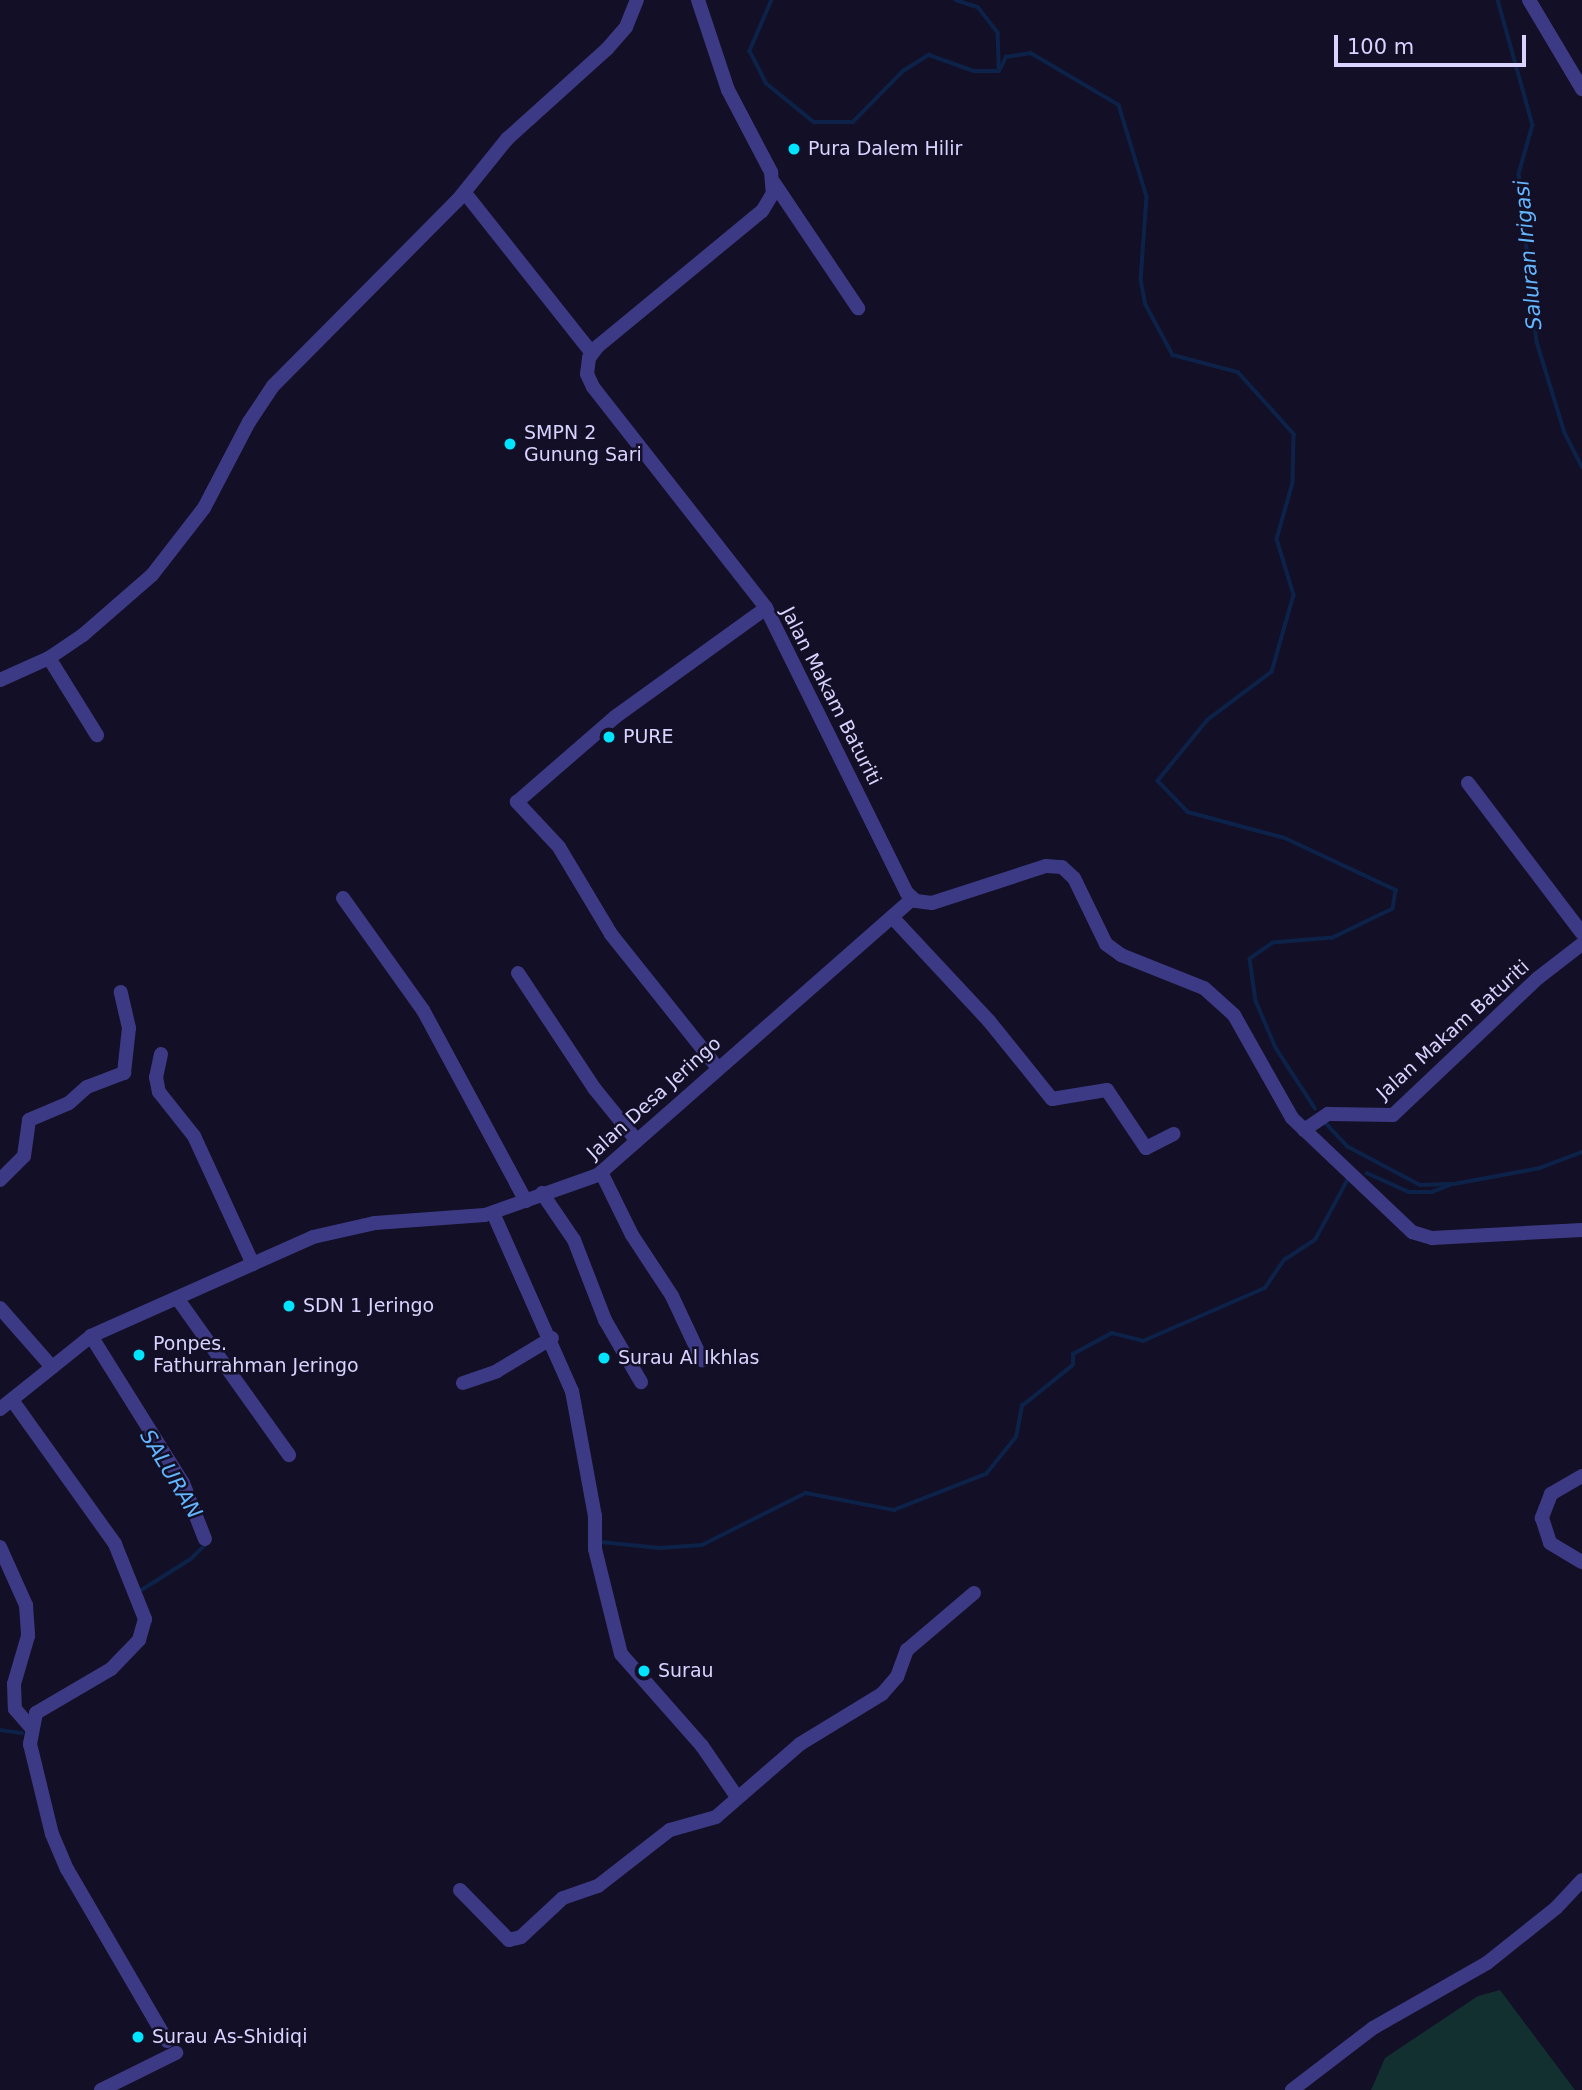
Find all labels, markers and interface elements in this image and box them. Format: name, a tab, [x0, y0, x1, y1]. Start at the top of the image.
scale bar	[1337, 21, 1530, 65]
text: 100 m	[1347, 35, 1414, 59]
place label: Pura Dalem Hilir	[808, 138, 962, 160]
marker: Pura Dalem Hilir	[786, 141, 802, 157]
water label: Saluran Irigasi	[1509, 179, 1547, 331]
place label: SMPN 2 Gunung Sari	[524, 422, 642, 466]
marker: SMPN 2 Gunung Sari	[502, 436, 518, 452]
street label: Jalan Makam Baturiti	[776, 603, 886, 789]
place label: PURE	[623, 726, 674, 748]
marker: PURE	[601, 729, 617, 745]
street label: Jalan Makam Baturiti	[1372, 956, 1534, 1104]
street label: Jalan Desa Jeringo	[582, 1032, 726, 1164]
place label: SDN 1 Jeringo	[303, 1295, 434, 1317]
marker: SDN 1 Jeringo	[281, 1298, 297, 1314]
place label: Ponpes. Fathurrahman Jeringo	[153, 1333, 359, 1377]
marker: Ponpes. Fathurrahman Jeringo	[131, 1347, 147, 1363]
place label: Surau Al Ikhlas	[618, 1347, 759, 1369]
marker: Surau Al Ikhlas	[596, 1350, 612, 1366]
water label: SALURAN	[135, 1425, 207, 1523]
place label: Surau	[658, 1660, 714, 1682]
marker: Surau	[636, 1663, 652, 1679]
place label: Surau As-Shidiqi	[152, 2026, 307, 2048]
marker: Surau As-Shidiqi	[130, 2029, 146, 2045]

